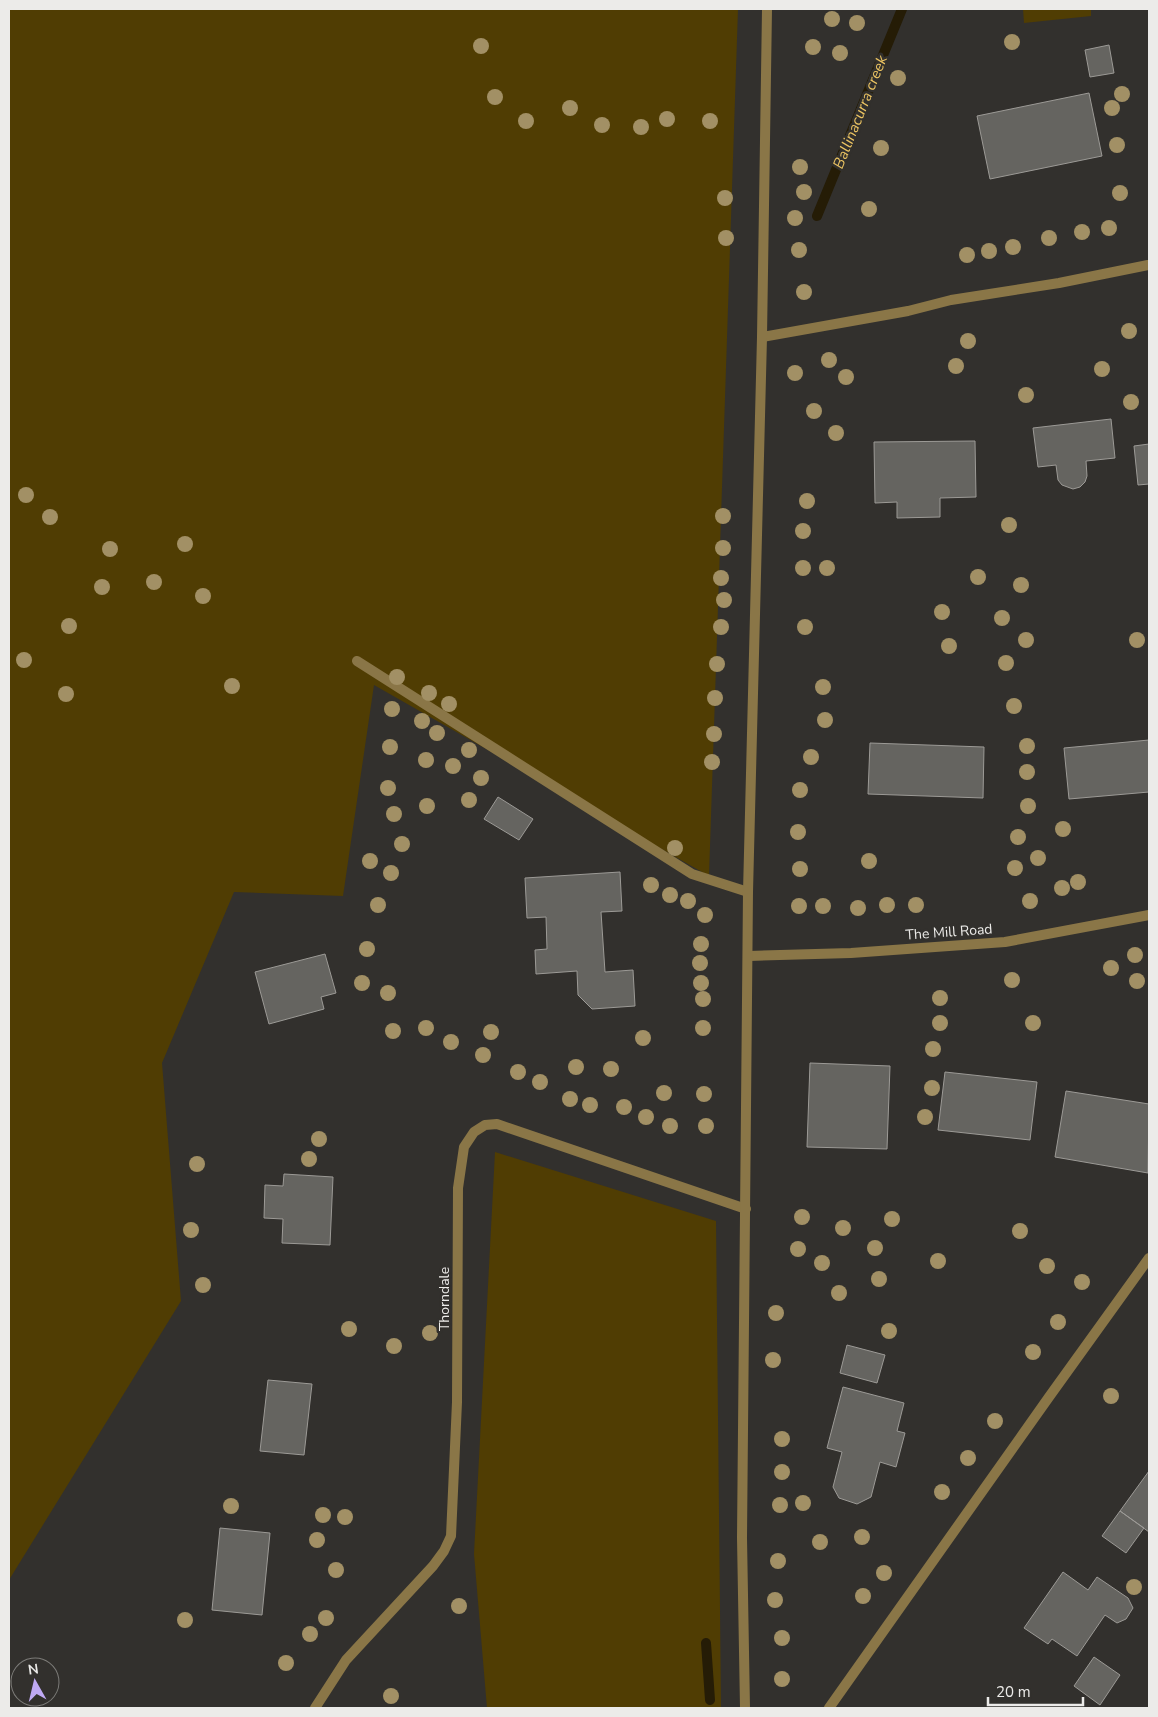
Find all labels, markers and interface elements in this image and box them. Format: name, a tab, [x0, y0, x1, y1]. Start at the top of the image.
water label: Ballinacurra creek	[828, 52, 892, 172]
street label: The Mill Road	[905, 919, 993, 945]
street label: Thorndale	[435, 1267, 454, 1331]
north arrow	[10, 1657, 60, 1707]
text: N	[27, 1659, 40, 1680]
scale bar	[988, 1674, 1083, 1706]
text: 20 m	[996, 1682, 1031, 1702]

